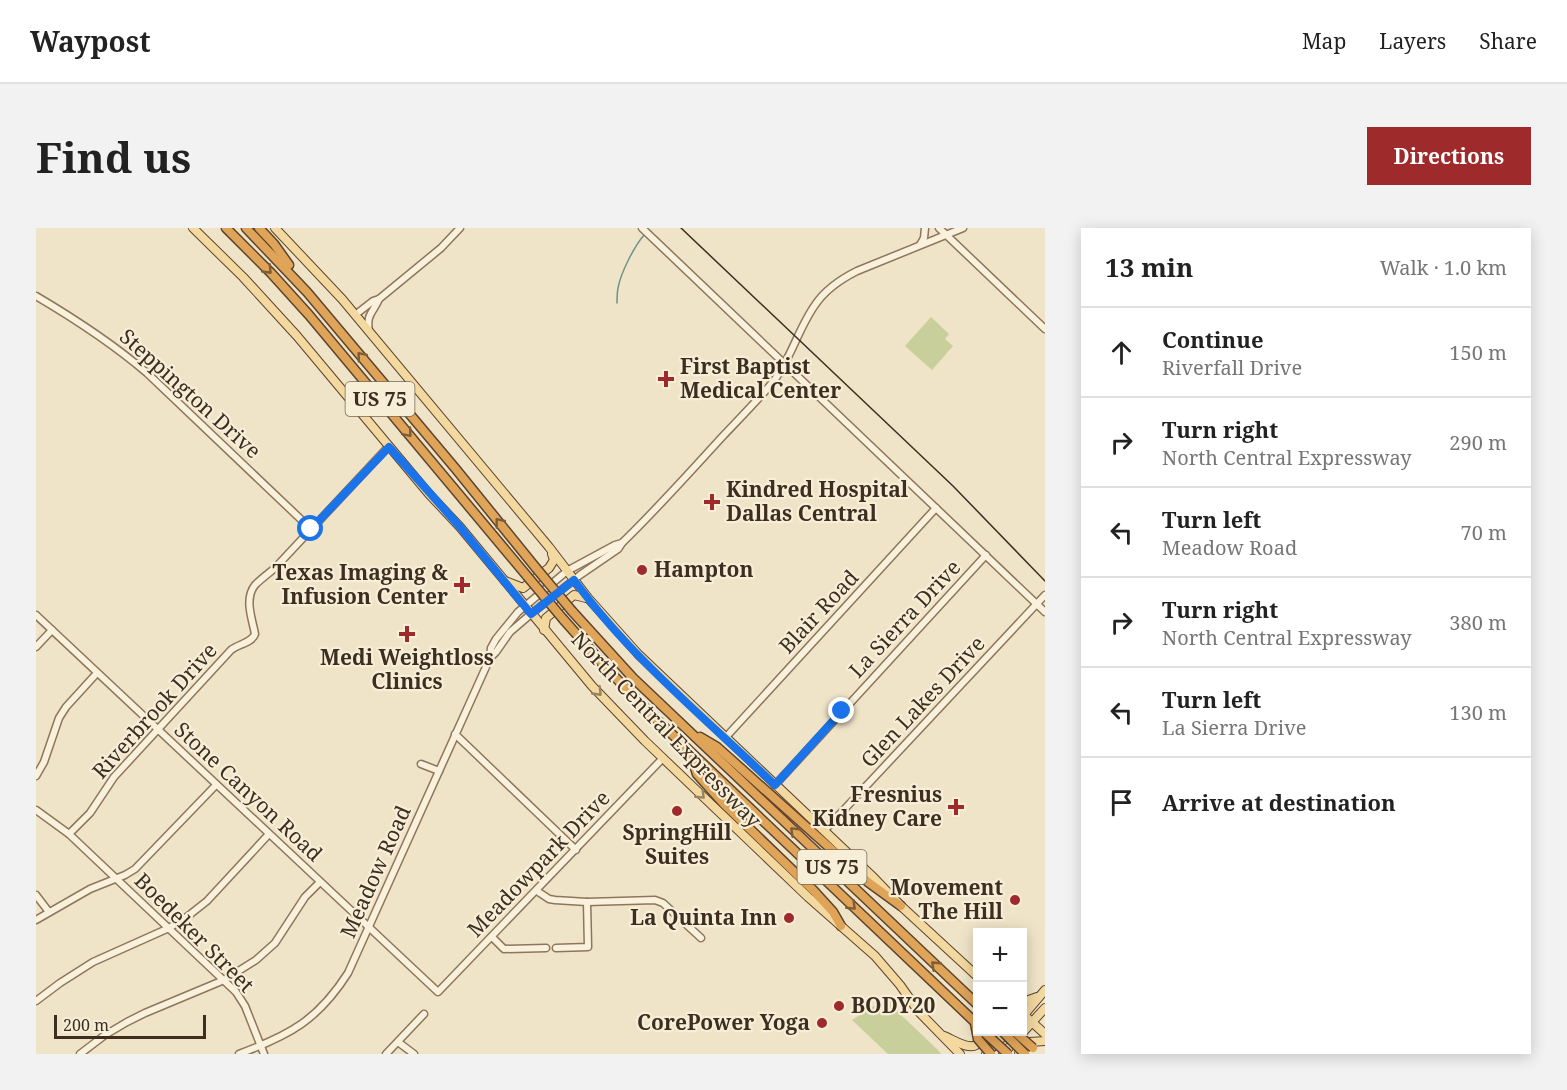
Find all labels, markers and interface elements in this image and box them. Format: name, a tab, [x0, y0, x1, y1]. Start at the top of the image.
text: Waypost	[30, 22, 151, 60]
text: Map	[1302, 27, 1346, 55]
text: Layers	[1379, 27, 1446, 55]
text: Share	[1479, 27, 1537, 55]
button: Directions	[1367, 127, 1531, 185]
text: Find us	[36, 128, 191, 185]
text: 13 min	[1105, 249, 1193, 285]
text: Walk · 1.0 km	[1380, 254, 1507, 281]
one-way arrow	[260, 262, 271, 273]
street label: Steppington Drive	[114, 322, 267, 464]
text: Continue	[1162, 324, 1264, 354]
icon: ahead	[1105, 336, 1138, 369]
text: 150 m	[1449, 339, 1507, 366]
one-way arrow	[358, 352, 369, 363]
place label: First Baptist Medical Center	[680, 352, 841, 404]
text: Riverfall Drive	[1162, 354, 1302, 381]
marker: First Baptist Medical Center	[657, 370, 675, 388]
road number: US 75	[346, 382, 414, 416]
text: Turn right	[1162, 414, 1278, 444]
icon: right	[1105, 426, 1138, 459]
one-way arrow	[401, 427, 412, 438]
text: 290 m	[1449, 429, 1507, 456]
text: North Central Expressway	[1162, 444, 1412, 471]
place label: Kindred Hospital Dallas Central	[726, 475, 909, 527]
marker: Kindred Hospital Dallas Central	[703, 493, 721, 511]
text: Turn left	[1162, 504, 1261, 534]
route start	[297, 515, 323, 541]
icon: left	[1105, 516, 1138, 549]
one-way arrow	[496, 518, 507, 529]
text: 70 m	[1461, 519, 1507, 546]
text: Meadow Road	[1162, 534, 1297, 561]
street label: La Sierra Drive	[842, 553, 966, 683]
place label: Hampton	[654, 555, 753, 583]
place label: Texas Imaging & Infusion Center	[272, 558, 448, 610]
marker: Hampton	[635, 563, 649, 577]
street label: Blair Road	[772, 563, 864, 659]
marker: Texas Imaging & Infusion Center	[453, 576, 471, 594]
text: Turn right	[1162, 594, 1278, 624]
icon: right	[1105, 606, 1138, 639]
text: 380 m	[1449, 609, 1507, 636]
text: North Central Expressway	[1162, 624, 1412, 651]
marker: Medi Weightloss Clinics	[398, 625, 416, 643]
street label: North Central Expressway	[566, 625, 768, 833]
street label: Glen Lakes Drive	[854, 630, 990, 773]
street label: Riverbrook Drive	[86, 636, 223, 784]
place label: Medi Weightloss Clinics	[320, 643, 494, 695]
text: Turn left	[1162, 684, 1261, 714]
one-way arrow	[590, 685, 601, 696]
icon: left	[1105, 696, 1138, 729]
route end	[828, 697, 854, 723]
text: 130 m	[1449, 699, 1507, 726]
text: La Sierra Drive	[1162, 714, 1306, 741]
street label: Stone Canyon Road	[169, 715, 329, 867]
place label: Fresnius Kidney Care	[812, 780, 942, 832]
street label: Meadowpark Drive	[461, 784, 616, 943]
icon: arrive	[1105, 786, 1138, 819]
text: Arrive at destination	[1162, 787, 1396, 817]
one-way arrow	[694, 788, 705, 799]
marker: Fresnius Kidney Care	[947, 798, 965, 816]
street label: Meadow Road	[333, 801, 417, 942]
marker: SpringHill Suites	[670, 804, 684, 818]
place label: SpringHill Suites	[622, 818, 732, 870]
one-way arrow	[790, 827, 800, 838]
road number: US 75	[798, 850, 866, 884]
street label: Boedeker Street	[129, 866, 261, 998]
place label: Movement The Hill	[890, 873, 1004, 925]
marker: Movement The Hill	[1008, 893, 1022, 907]
one-way arrow	[846, 899, 856, 910]
place label: La Quinta Inn	[630, 903, 777, 931]
marker: La Quinta Inn	[782, 911, 796, 925]
map controls	[973, 928, 1027, 1036]
button: +	[973, 928, 1027, 982]
one-way arrow	[931, 962, 942, 973]
button: −	[973, 982, 1027, 1036]
place label: BODY20	[851, 991, 936, 1019]
marker: BODY20	[832, 999, 846, 1013]
place label: CorePower Yoga	[637, 1008, 810, 1036]
scale bar	[54, 1012, 206, 1040]
text: 200 m	[63, 1014, 109, 1036]
marker: CorePower Yoga	[815, 1016, 829, 1030]

